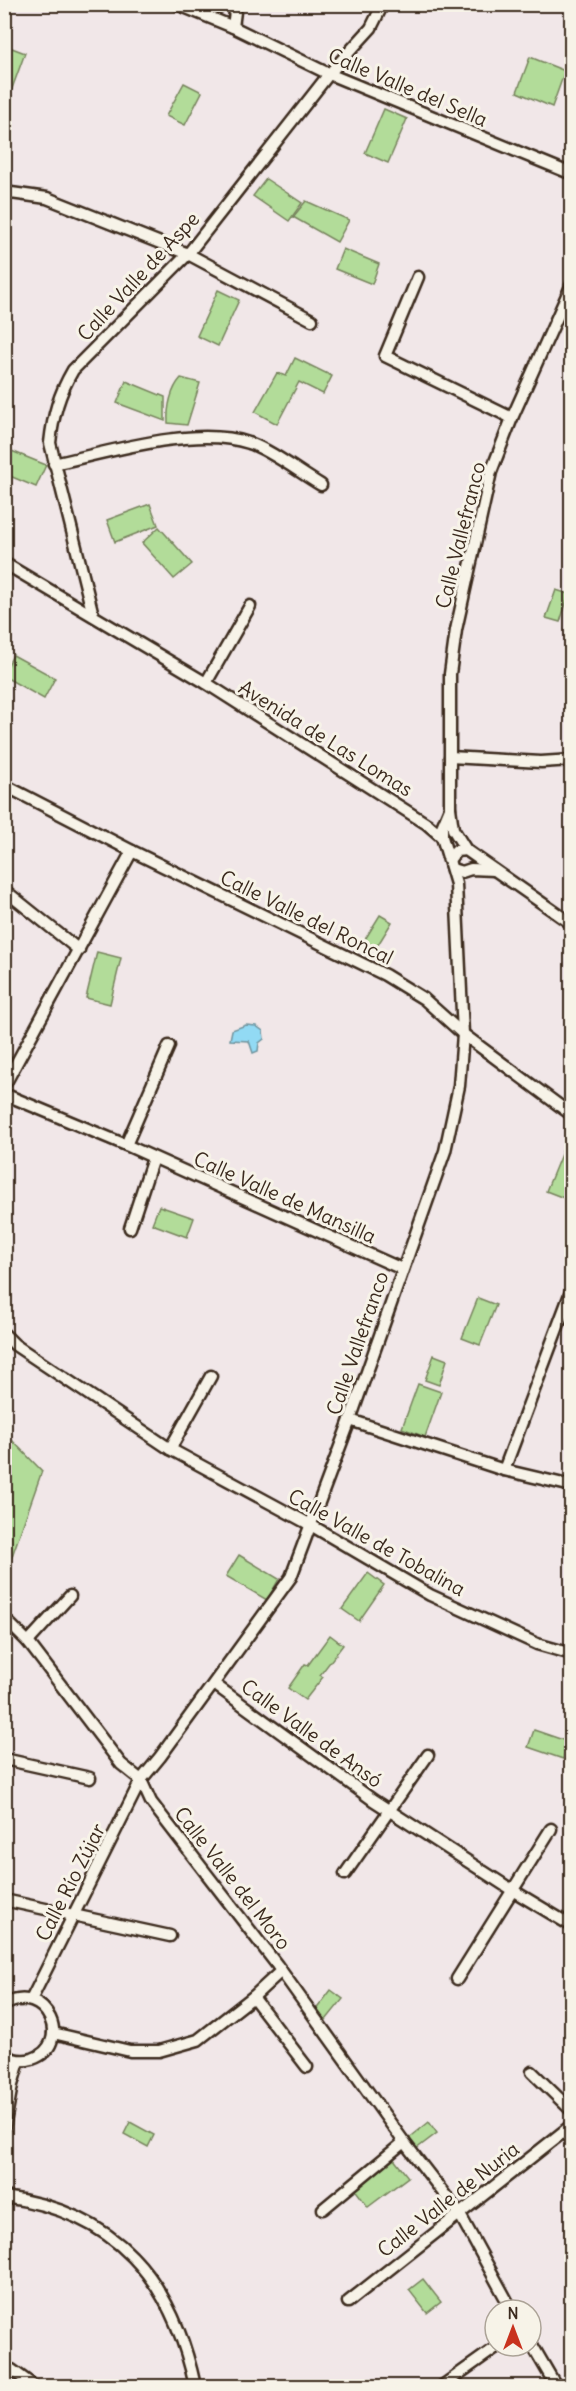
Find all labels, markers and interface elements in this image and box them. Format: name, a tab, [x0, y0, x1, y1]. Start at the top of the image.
street label: Calle Valle del Sella	[325, 42, 491, 132]
street label: Calle Valle de Aspe	[72, 206, 204, 346]
street label: Calle Vallefranco	[430, 459, 490, 611]
street label: Avenida de Las Lomas	[234, 674, 418, 802]
street label: Calle Valle del Roncal	[216, 864, 398, 970]
street label: Calle Valle de Mansilla	[190, 1146, 380, 1248]
street label: Calle Vallefranco	[321, 1268, 393, 1418]
street label: Calle Valle de Tobalina	[284, 1483, 470, 1601]
street label: Calle Valle de Ansó	[236, 1673, 388, 1793]
street label: Calle Valle del Moro	[169, 1801, 297, 1955]
street label: Calle Río Zújar	[30, 1819, 110, 1945]
street label: Calle Valle de Nuria	[372, 2136, 524, 2262]
north arrow	[483, 2298, 543, 2358]
text: N	[507, 2303, 519, 2323]

